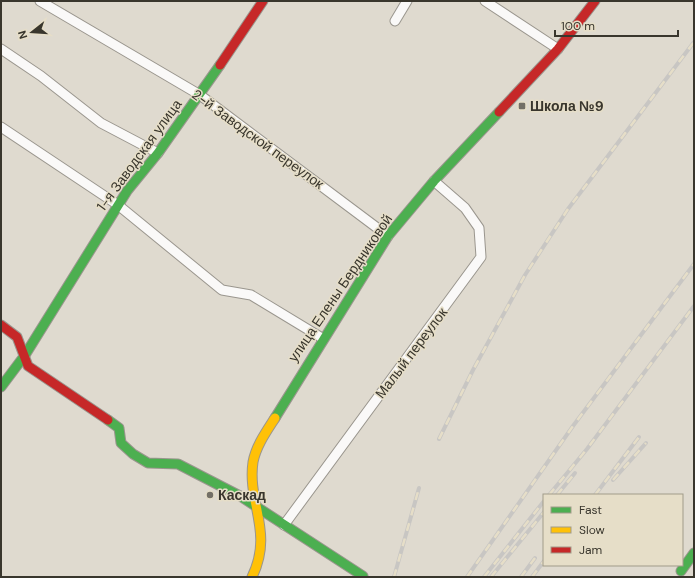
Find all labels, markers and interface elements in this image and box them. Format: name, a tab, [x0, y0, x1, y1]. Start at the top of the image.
north arrow	[12, 12, 52, 52]
scale bar	[555, 12, 678, 38]
text: 100 m	[561, 18, 595, 34]
text: N	[15, 29, 30, 41]
street label: 2-й Заводской переулок	[189, 85, 328, 193]
street label: 1-я Заводская улица	[93, 96, 186, 214]
place label: Школа №9	[530, 97, 604, 115]
marker: Школа №9	[517, 101, 527, 111]
street label: улица Елены Бердниковой	[284, 211, 396, 365]
street label: Малый переулок	[371, 303, 452, 402]
place label: Каскад	[218, 486, 266, 504]
marker: Каскад	[205, 490, 215, 500]
legend	[543, 494, 683, 566]
text: Fast	[579, 502, 602, 518]
text: Slow	[579, 522, 605, 538]
text: Jam	[579, 542, 602, 558]

